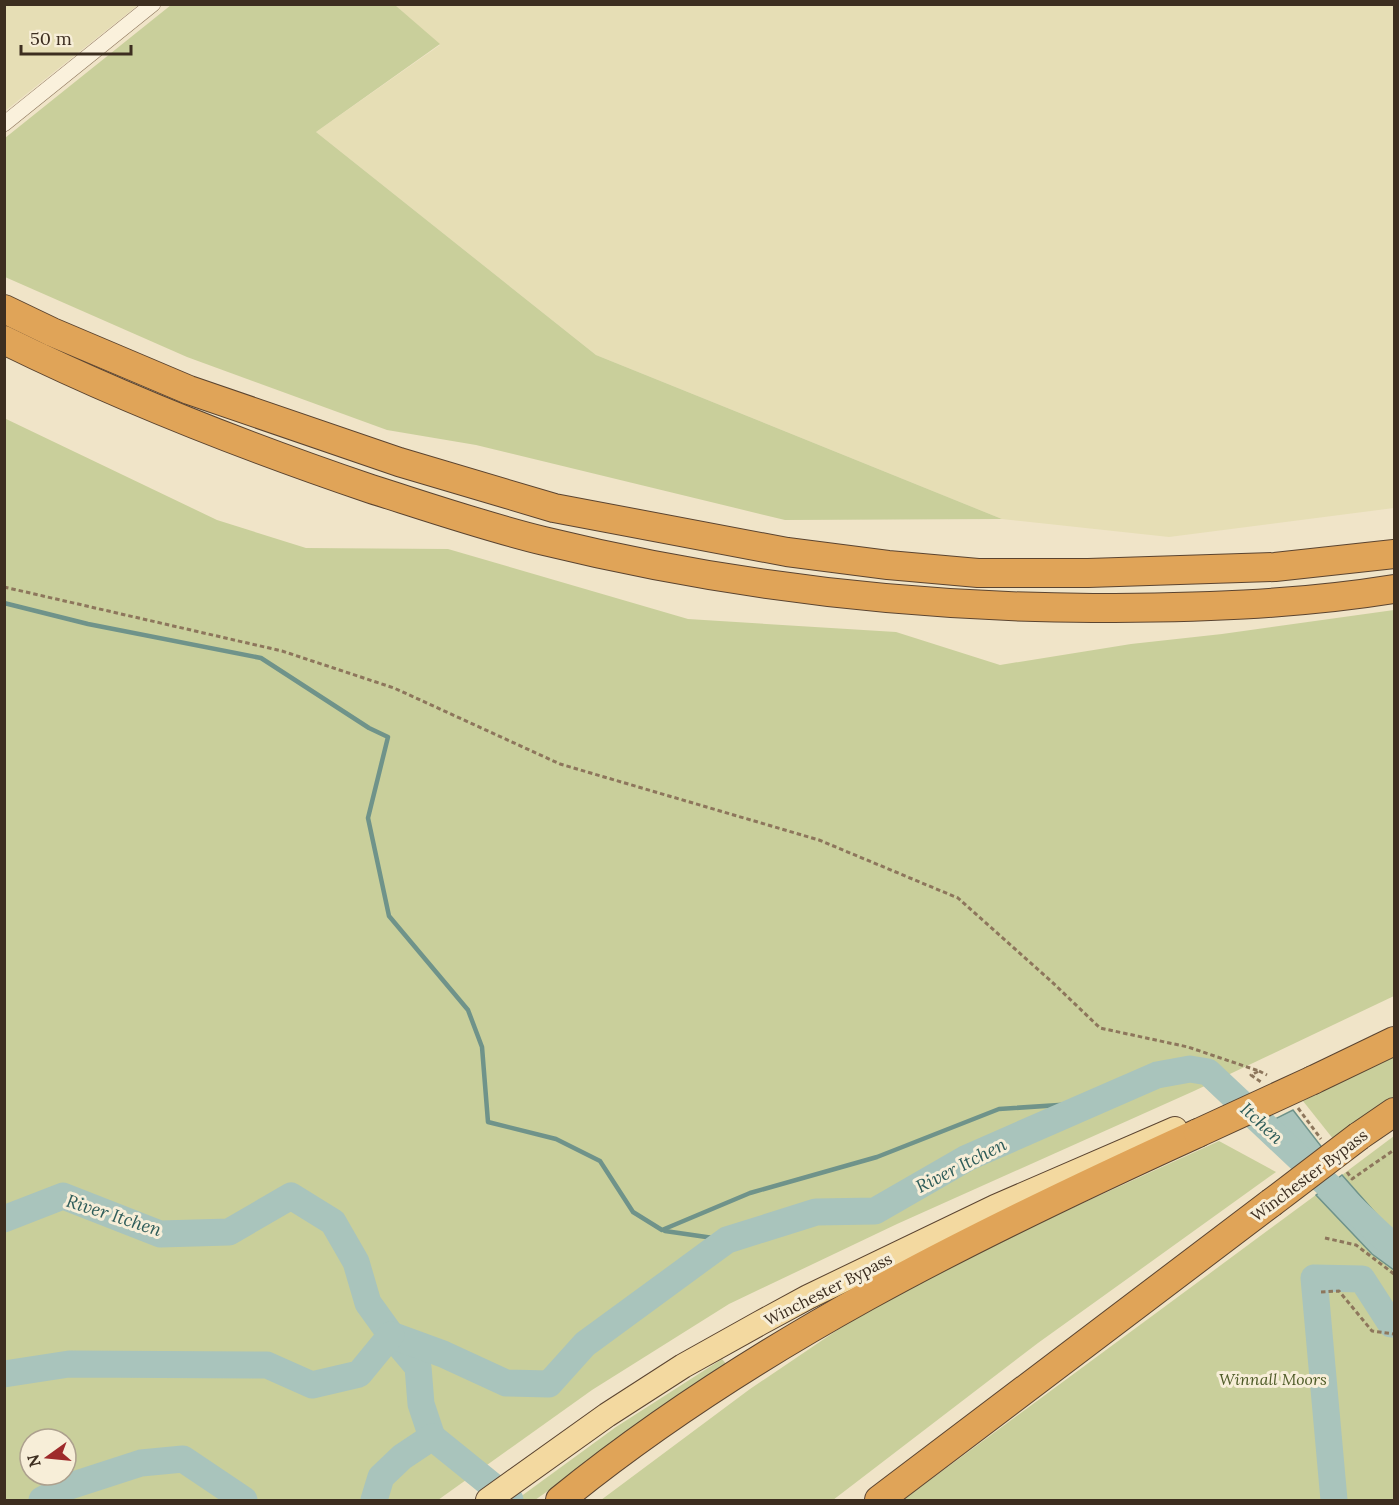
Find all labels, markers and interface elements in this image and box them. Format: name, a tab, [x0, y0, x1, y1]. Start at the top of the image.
scale bar	[21, 18, 130, 56]
text: 50 m	[30, 27, 72, 50]
water label: Itchen	[1236, 1097, 1288, 1149]
street label: Winchester Bypass	[1247, 1125, 1371, 1225]
water label: River Itchen	[912, 1132, 1010, 1198]
water label: River Itchen	[63, 1189, 165, 1241]
street label: Winchester Bypass	[761, 1248, 895, 1330]
park label: Winnall Moors	[1219, 1369, 1327, 1389]
north arrow	[18, 1427, 78, 1487]
text: N	[22, 1452, 45, 1469]

